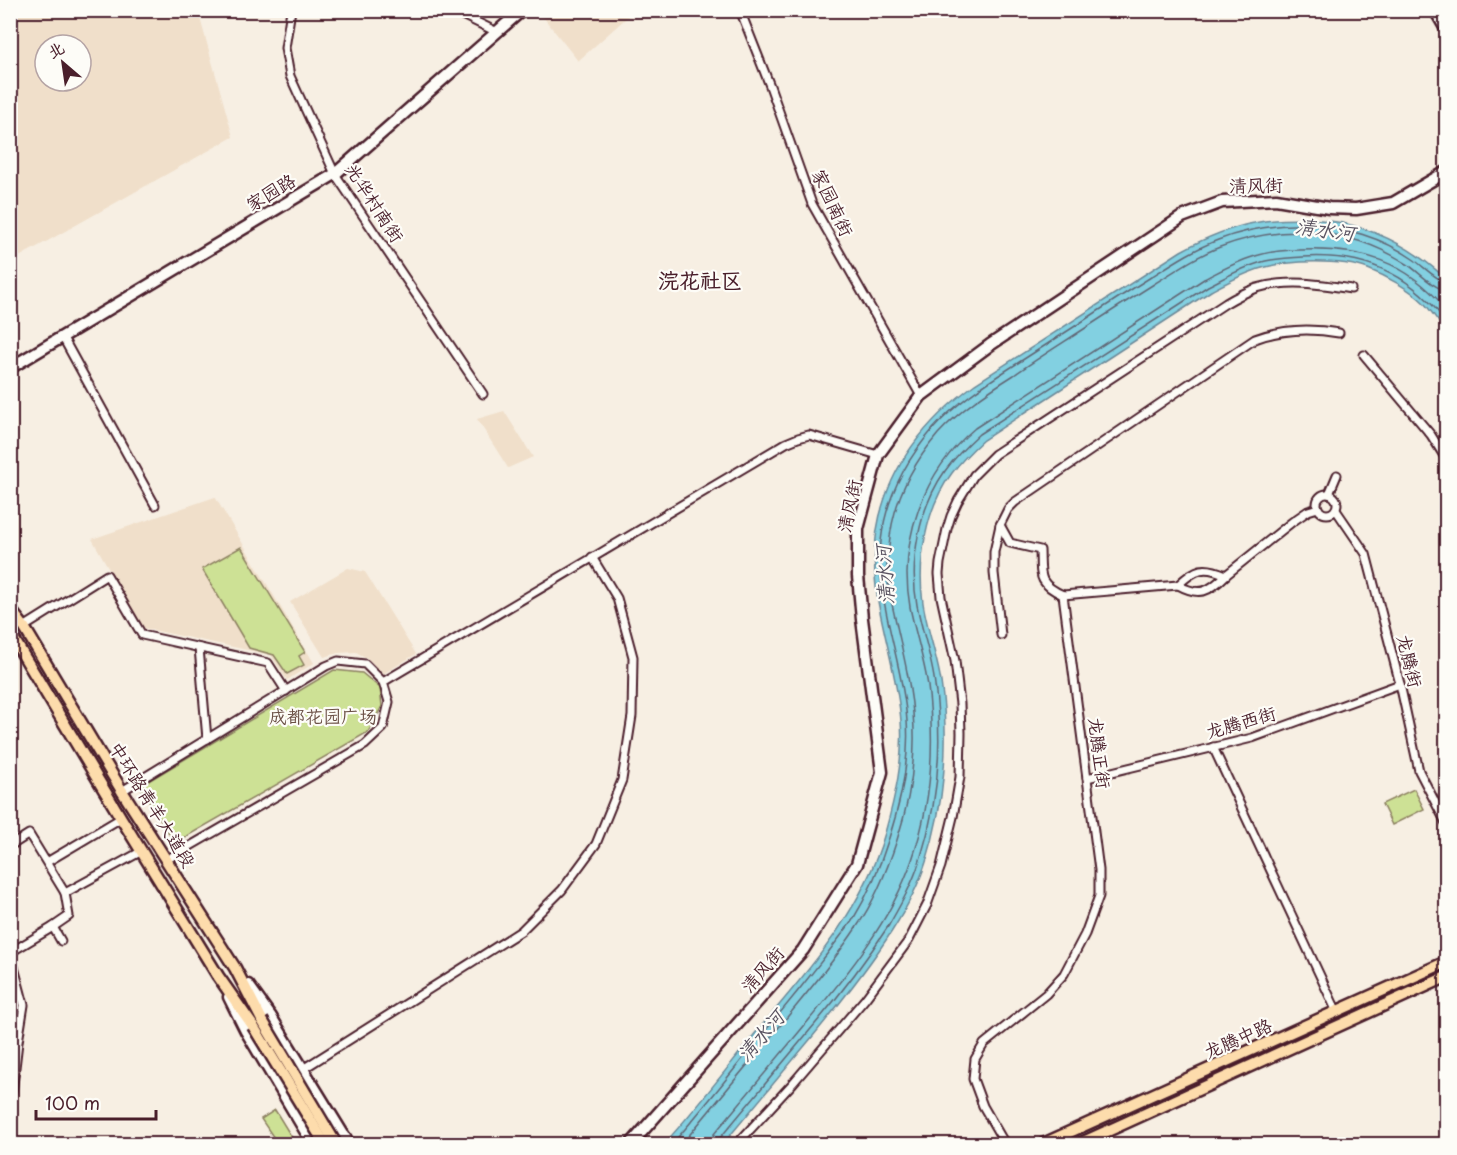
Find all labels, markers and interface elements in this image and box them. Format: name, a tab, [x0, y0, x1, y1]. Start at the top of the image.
north arrow	[33, 33, 93, 93]
text: 北	[42, 35, 68, 63]
street label: 光华村南街	[339, 157, 411, 247]
street label: 家园南街	[806, 164, 861, 241]
street label: 家园路	[240, 166, 300, 217]
street label: 清风街	[1229, 171, 1283, 198]
water label: 清水河	[1293, 210, 1360, 248]
district label: 浣花社区	[658, 263, 742, 295]
street label: 清风街	[830, 476, 867, 535]
water label: 清水河	[867, 541, 901, 606]
street label: 龙腾街	[1391, 631, 1430, 690]
street label: 龙腾西街	[1202, 699, 1279, 744]
park label: 成都花园广场	[269, 702, 377, 729]
street label: 龙腾正街	[1083, 715, 1118, 790]
street label: 中环路青羊大道段	[104, 736, 203, 872]
street label: 清风街	[734, 940, 790, 998]
water label: 清水河	[729, 1001, 793, 1068]
street label: 龙腾中路	[1199, 1011, 1276, 1065]
scale bar	[36, 1083, 156, 1121]
text: 100 m	[45, 1089, 100, 1116]

